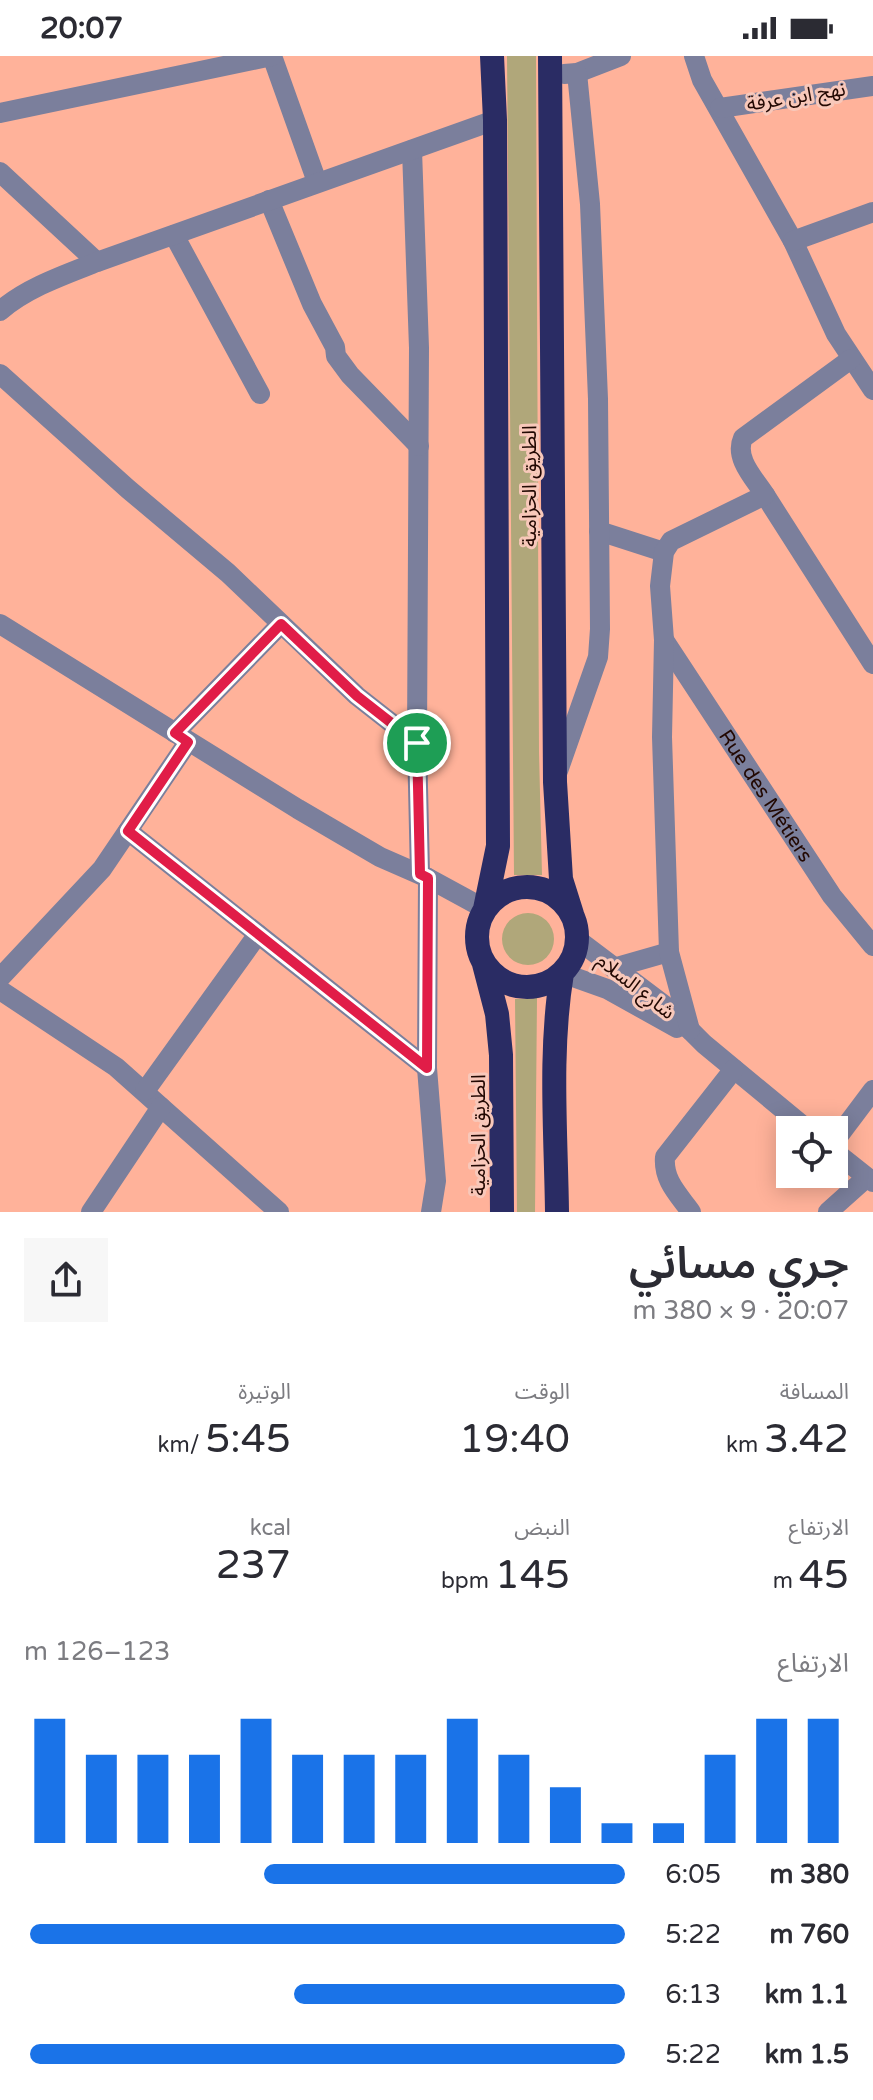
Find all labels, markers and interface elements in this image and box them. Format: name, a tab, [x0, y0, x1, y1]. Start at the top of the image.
text: 20:07	[40, 10, 123, 47]
street label: نهج ابن عرفة	[745, 77, 848, 119]
street label: الطريق الحزامية	[518, 425, 542, 547]
pin	[383, 709, 451, 777]
icon: arrive	[395, 721, 439, 765]
street label: Rue des Métiers	[713, 725, 817, 867]
street label: شارع السلام	[590, 949, 679, 1026]
street label: الطريق الحزامية	[467, 1074, 491, 1196]
map controls	[776, 1116, 848, 1188]
button: locate	[776, 1116, 848, 1188]
button: share	[24, 1238, 108, 1322]
text: جري مسائي	[629, 1238, 849, 1291]
text: 20:07 · 9 × 380 m	[633, 1295, 849, 1326]
text: الوتيرة	[238, 1379, 291, 1405]
text: الوقت	[515, 1379, 570, 1405]
text: المسافة	[780, 1379, 849, 1405]
text: 5:45	[205, 1415, 291, 1463]
text: 19:40	[459, 1415, 570, 1463]
text: 3.42	[764, 1415, 849, 1463]
text: /km	[158, 1432, 205, 1458]
text: km	[726, 1432, 764, 1458]
text: kcal	[250, 1515, 291, 1541]
text: النبض	[514, 1515, 570, 1541]
text: الارتفاع	[789, 1515, 849, 1541]
text: 237	[216, 1541, 291, 1589]
text: 145	[495, 1551, 570, 1599]
text: 45	[799, 1551, 849, 1599]
text: bpm	[441, 1568, 495, 1594]
text: m	[773, 1568, 799, 1594]
text: 123–126 m	[24, 1636, 170, 1667]
text: الارتفاع	[778, 1648, 849, 1679]
text: 6:05	[665, 1859, 721, 1890]
text: 380 m	[769, 1859, 849, 1890]
text: 5:22	[665, 1919, 721, 1950]
text: 760 m	[769, 1919, 849, 1950]
text: 6:13	[665, 1979, 721, 2010]
text: 1.1 km	[765, 1979, 849, 2010]
text: 5:22	[665, 2039, 721, 2070]
text: 1.5 km	[765, 2039, 849, 2070]

